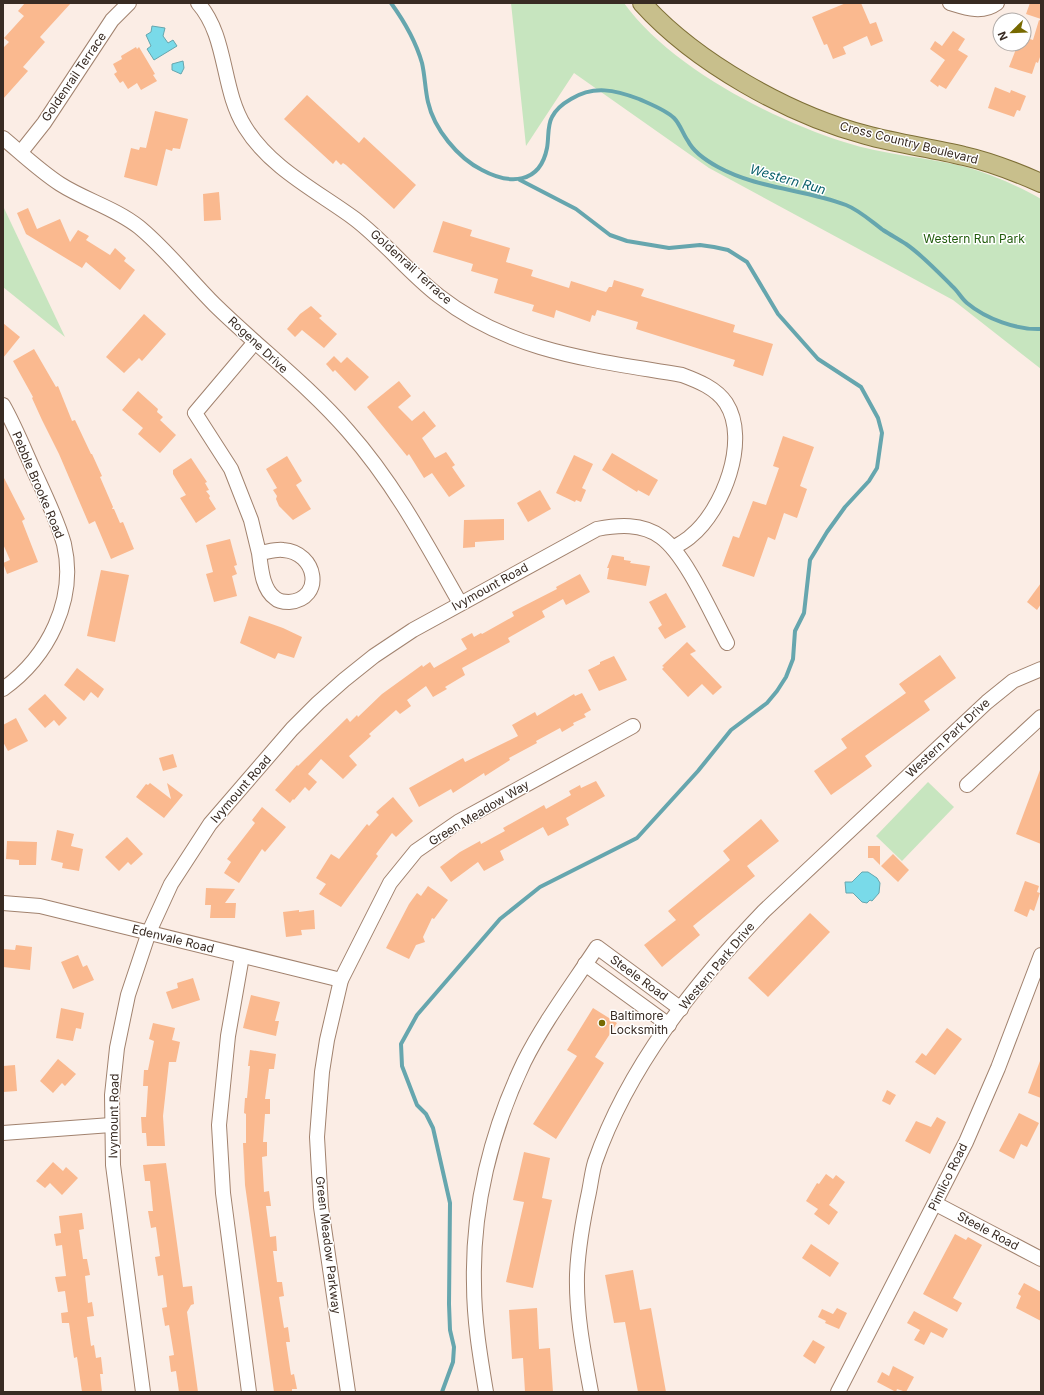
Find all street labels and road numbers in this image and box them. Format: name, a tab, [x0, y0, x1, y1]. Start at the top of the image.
street label: Goldenrail Terrace	[38, 29, 109, 124]
street label: Cross Country Boulevard	[838, 118, 980, 167]
street label: Goldenrail Terrace	[367, 226, 455, 307]
street label: Rogene Drive	[225, 313, 291, 376]
street label: Pebble Brooke Road	[9, 429, 68, 541]
street label: Ivymount Road	[449, 559, 531, 614]
street label: Western Park Drive	[903, 695, 993, 780]
street label: Ivymount Road	[207, 752, 274, 826]
street label: Green Meadow Way	[426, 777, 532, 848]
street label: Western Park Drive	[676, 919, 758, 1012]
street label: Edenvale Road	[130, 921, 216, 956]
street label: Steele Road	[607, 952, 671, 1004]
street label: Ivymount Road	[105, 1073, 122, 1159]
street label: Pimlico Road	[925, 1141, 970, 1213]
street label: Green Meadow Parkway	[313, 1175, 344, 1315]
street label: Steele Road	[955, 1208, 1022, 1253]

